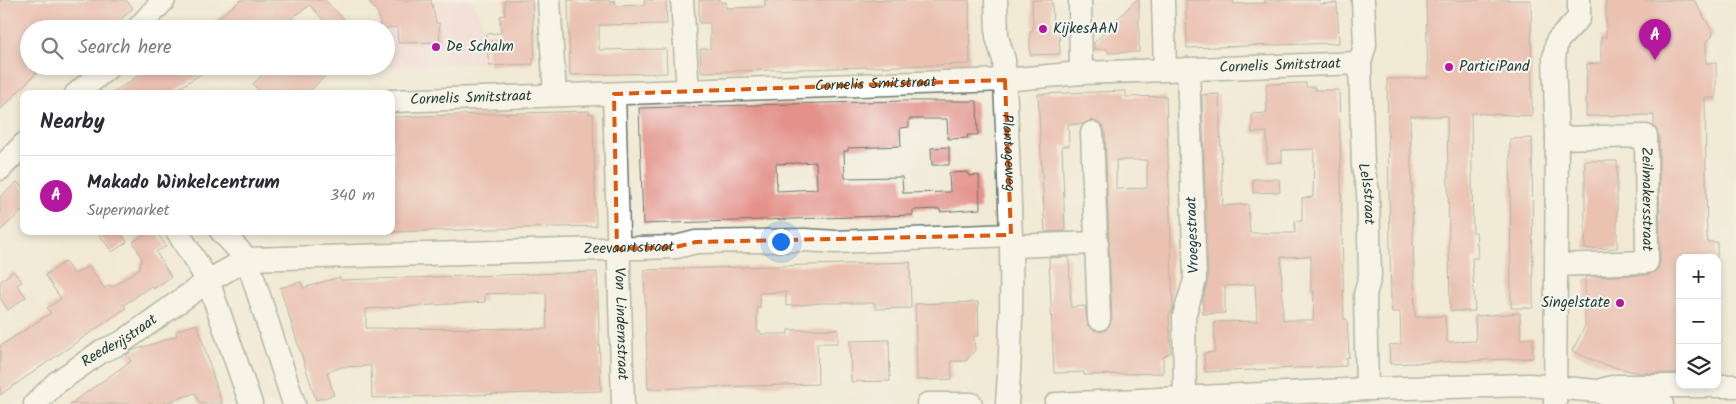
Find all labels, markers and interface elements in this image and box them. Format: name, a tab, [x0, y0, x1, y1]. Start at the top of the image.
place label: KijkesAAN	[1053, 17, 1118, 41]
pin: A	[1639, 19, 1671, 60]
search box	[20, 20, 395, 75]
marker: KijkesAAN	[1037, 23, 1049, 35]
text: Search here	[78, 33, 172, 63]
icon: search	[38, 34, 66, 62]
place label: De Schalm	[446, 35, 514, 59]
marker: De Schalm	[430, 41, 442, 53]
street label: Cornelis Smitstraat	[1219, 52, 1342, 80]
place label: ParticiPand	[1459, 55, 1530, 79]
marker: ParticiPand	[1443, 61, 1455, 73]
street label: Cornelis Smitstraat	[815, 70, 937, 98]
street label: Cornelis Smitstraat	[410, 84, 532, 112]
text: Nearby	[40, 106, 105, 139]
street label: Plantageweg	[994, 114, 1022, 192]
street label: Zeilmakersstraat	[1634, 147, 1659, 252]
street label: Lelsstraat	[1350, 161, 1381, 225]
text: Makado Winkelcentrum	[87, 168, 280, 198]
text: A	[51, 183, 61, 208]
text: 340 m	[330, 183, 375, 208]
street label: Vroegestraat	[1180, 196, 1206, 274]
text: Supermarket	[87, 198, 170, 223]
your location	[768, 229, 794, 255]
street label: Zeevaartstraat	[583, 235, 675, 262]
map controls	[1676, 254, 1721, 389]
button: +	[1676, 254, 1721, 299]
street label: Von Lindernstraat	[607, 267, 634, 381]
place label: Singelstate	[1541, 291, 1610, 315]
marker: Singelstate	[1614, 297, 1626, 309]
button: −	[1676, 299, 1721, 344]
street label: Reederijstraat	[76, 308, 163, 374]
button: layers	[1676, 344, 1721, 389]

